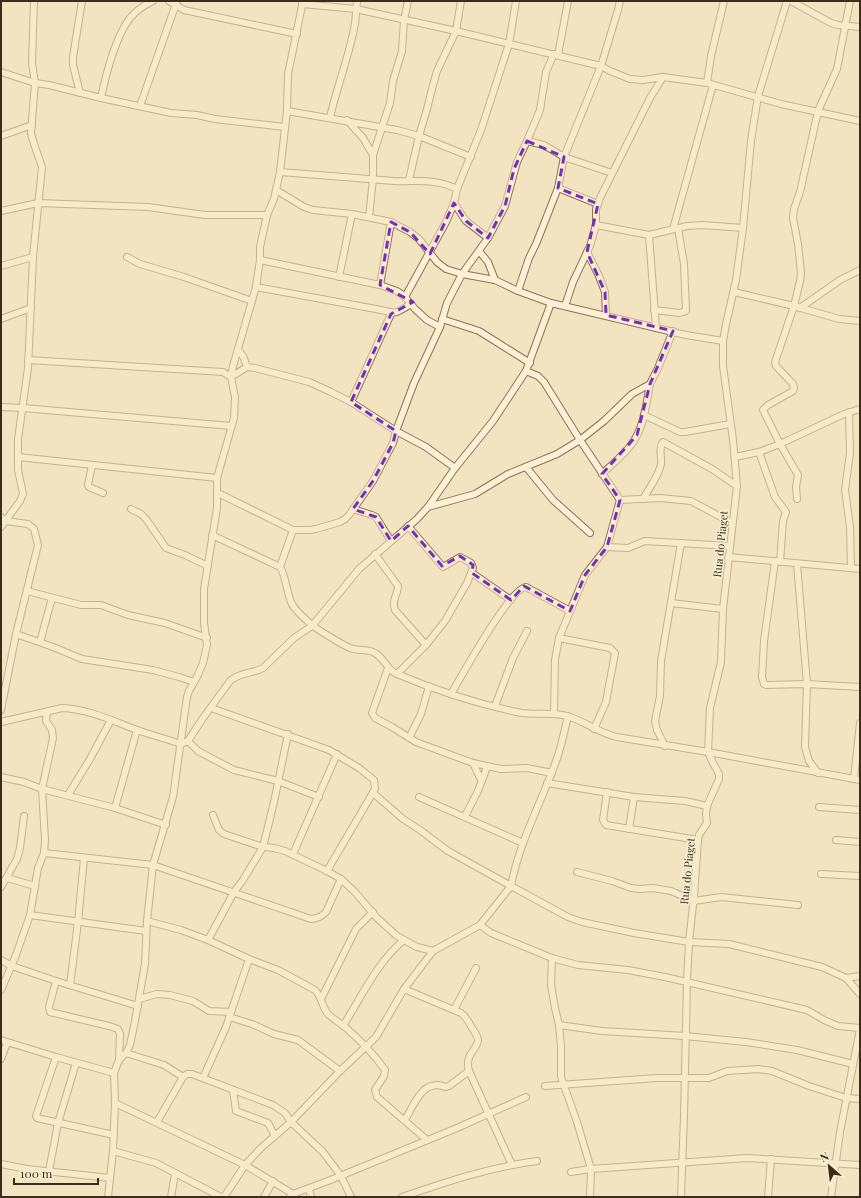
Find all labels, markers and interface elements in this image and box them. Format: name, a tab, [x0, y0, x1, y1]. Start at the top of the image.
street label: Rua do Piaget	[709, 510, 731, 578]
street label: Rua do Piaget	[676, 837, 698, 905]
north arrow	[809, 1146, 849, 1186]
text: N	[817, 1148, 831, 1165]
scale bar	[14, 1160, 98, 1186]
text: 100 m	[20, 1165, 53, 1181]

